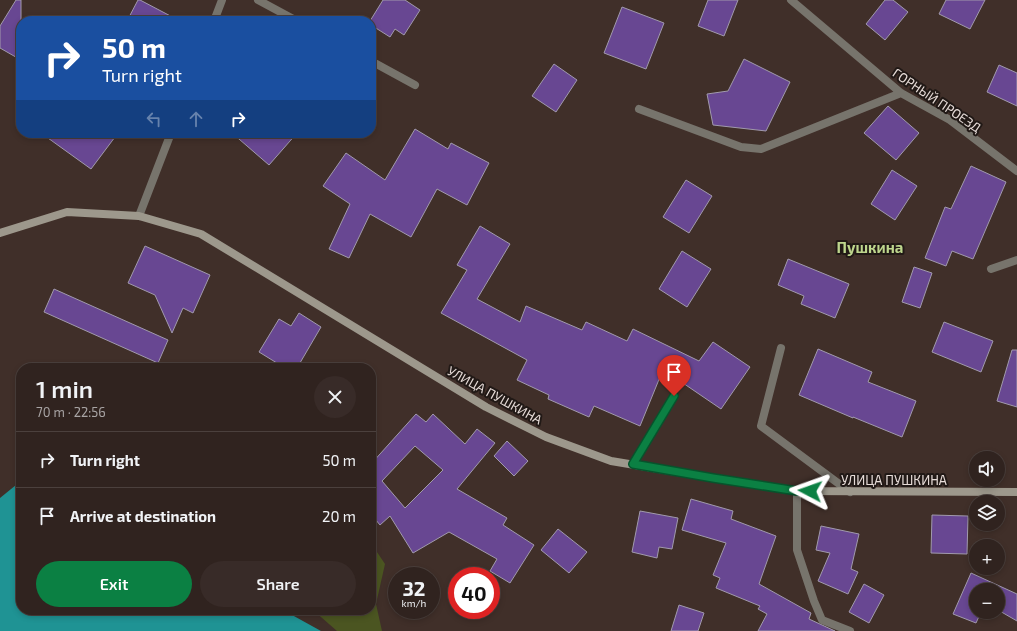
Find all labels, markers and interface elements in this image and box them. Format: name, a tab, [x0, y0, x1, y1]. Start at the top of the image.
text: 50 m	[102, 30, 166, 64]
icon: right	[36, 32, 88, 84]
text: Turn right	[102, 64, 182, 86]
street label: ГОРНЫЙ ПРОЕЗД	[890, 65, 984, 135]
icon: left	[143, 108, 165, 130]
icon: ahead	[185, 108, 207, 130]
icon: right	[227, 108, 249, 130]
district label: Пушкина	[837, 238, 903, 256]
pin	[657, 355, 691, 396]
icon: arrive	[663, 361, 685, 383]
street label: УЛИЦА ПУШКИНА	[445, 362, 545, 428]
text: 1 min	[36, 374, 93, 403]
button: close	[314, 376, 356, 418]
text: 70 m · 22:56	[36, 404, 106, 420]
icon: right	[36, 449, 58, 471]
text: Turn right	[70, 451, 140, 469]
text: 50 m	[322, 451, 356, 469]
map controls	[969, 451, 1005, 619]
button: sound	[969, 451, 1005, 487]
position arrow	[789, 470, 831, 512]
street label: УЛИЦА ПУШКИНА	[841, 472, 947, 488]
button: layers	[969, 495, 1005, 531]
icon: arrive	[36, 505, 58, 527]
text: Arrive at destination	[70, 507, 216, 525]
text: 20 m	[322, 507, 356, 525]
button: +	[969, 539, 1005, 575]
button: Exit	[36, 561, 192, 607]
button: Share	[200, 561, 356, 607]
speed limit sign: 40	[448, 567, 500, 619]
text: 32	[403, 576, 425, 600]
button: −	[969, 583, 1005, 619]
text: km/h	[402, 597, 426, 609]

